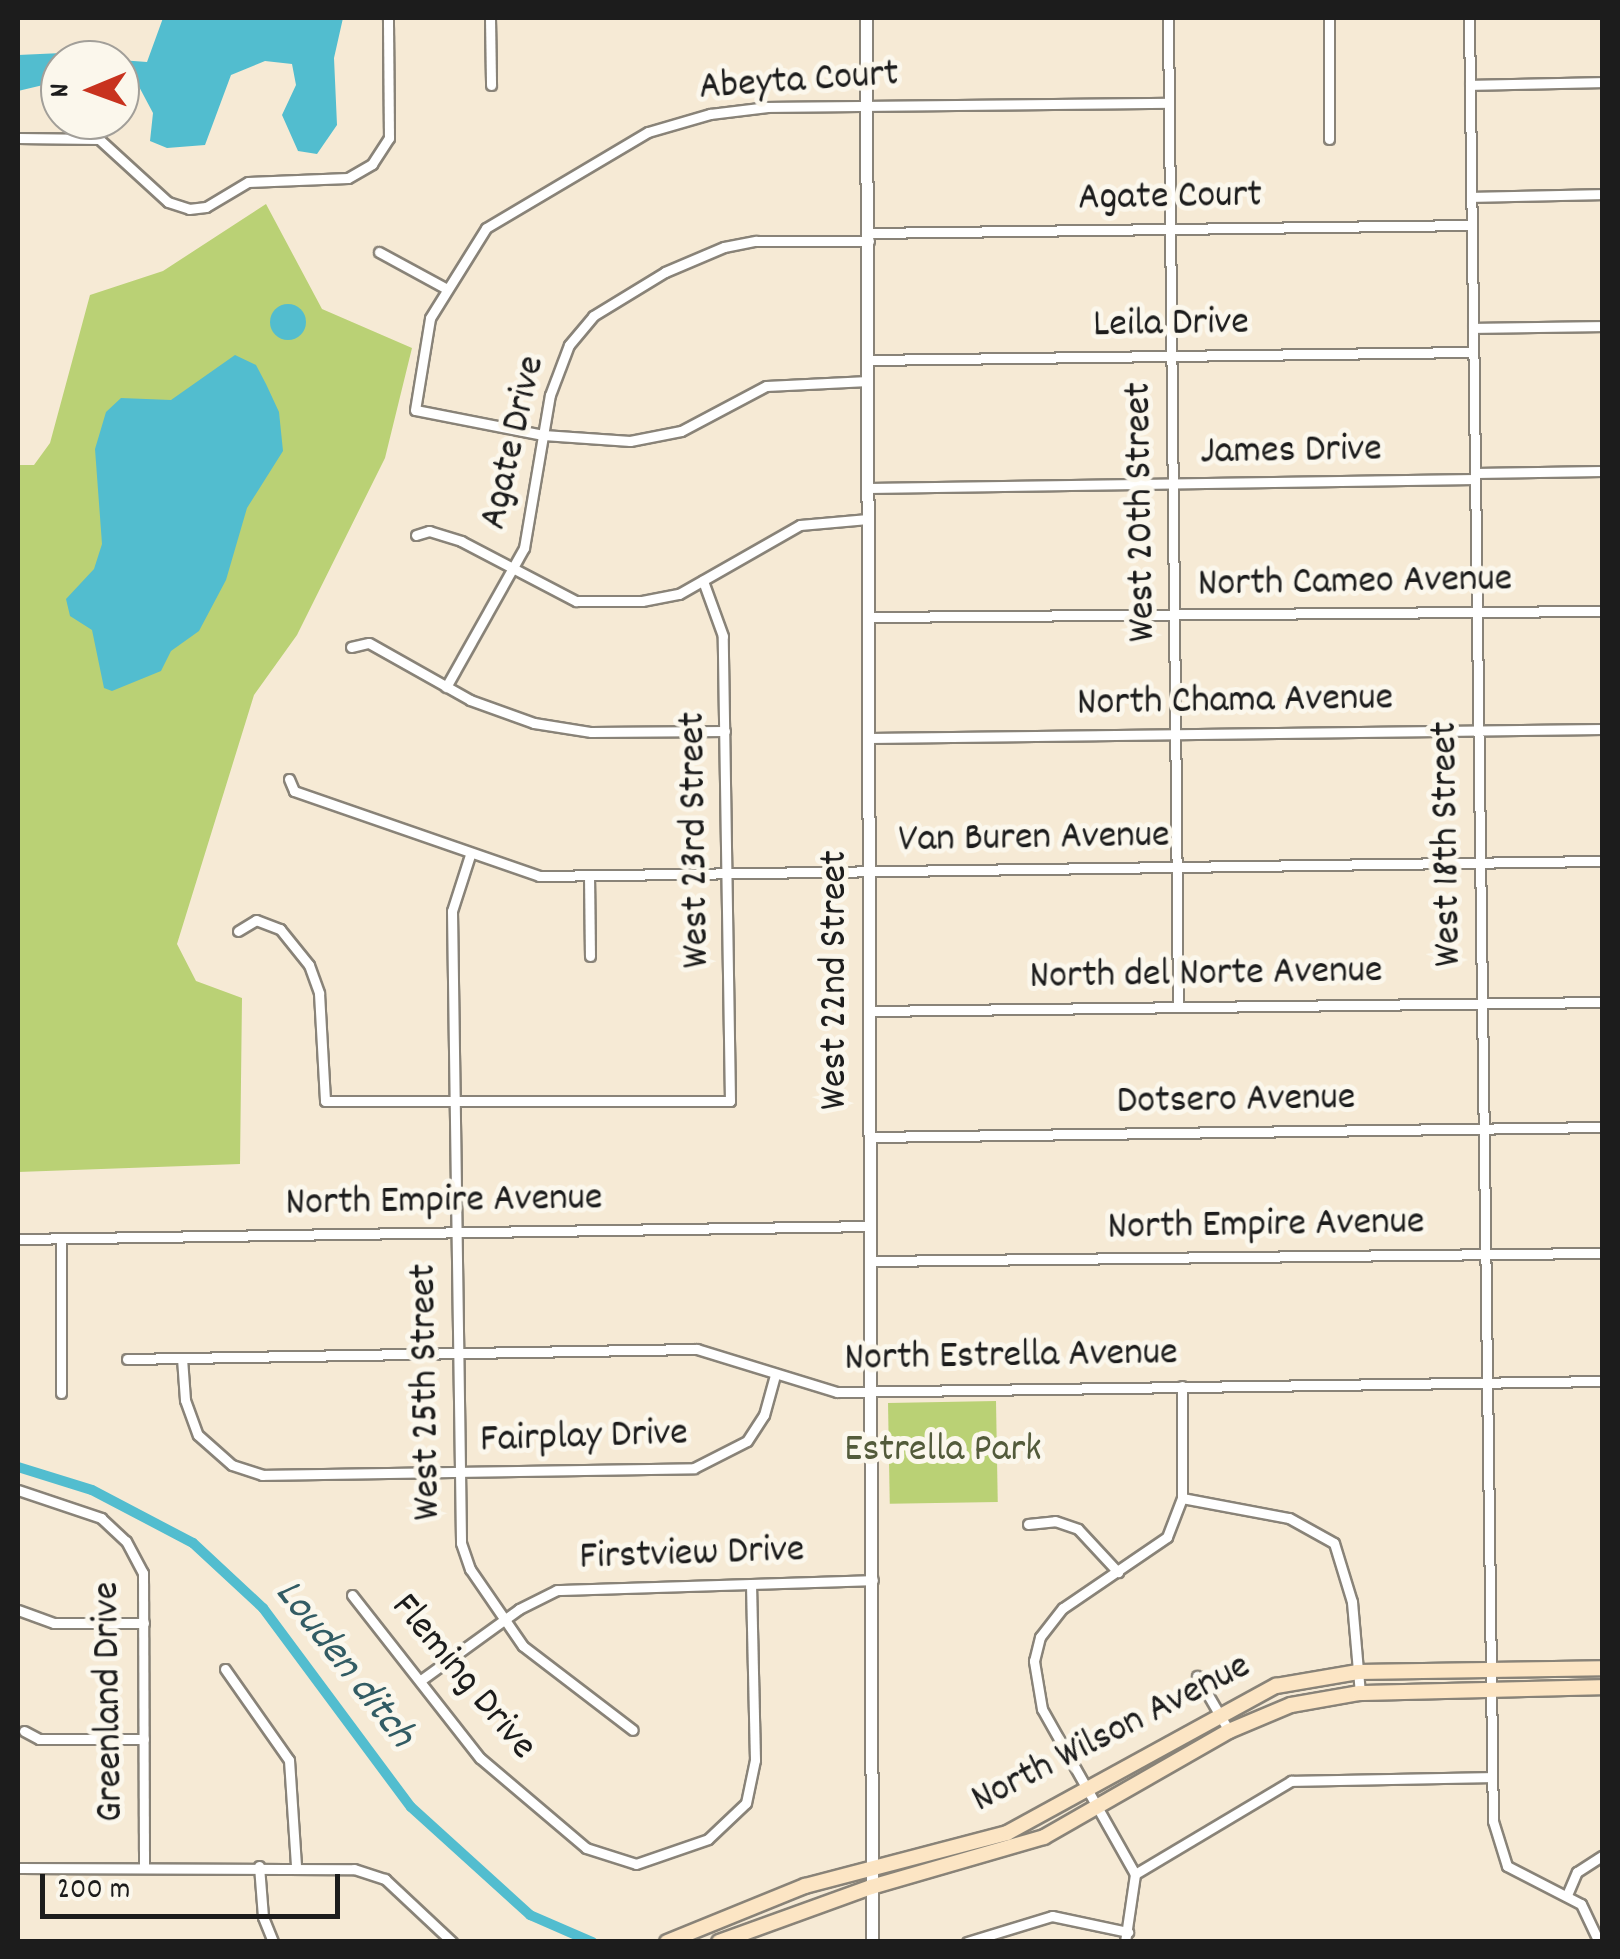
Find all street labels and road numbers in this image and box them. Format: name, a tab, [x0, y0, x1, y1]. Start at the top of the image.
street label: Abeyta Court	[698, 52, 900, 114]
street label: Agate Court	[1078, 173, 1262, 225]
street label: Leila Drive	[1093, 301, 1249, 351]
street label: Agate Drive	[472, 352, 558, 534]
street label: West 20th Street	[1117, 382, 1169, 642]
street label: James Drive	[1200, 427, 1382, 479]
street label: North Cameo Avenue	[1197, 557, 1513, 611]
street label: North Chama Avenue	[1076, 676, 1394, 730]
street label: West 23rd Street	[671, 711, 723, 969]
street label: West 18th Street	[1423, 721, 1475, 967]
street label: Van Buren Avenue	[898, 814, 1170, 866]
street label: West 22nd Street	[813, 850, 861, 1110]
street label: North del Norte Avenue	[1029, 949, 1383, 1003]
street label: Dotsero Avenue	[1116, 1076, 1356, 1128]
street label: North Empire Avenue	[285, 1176, 603, 1230]
street label: North Empire Avenue	[1107, 1200, 1425, 1254]
street label: West 25th Street	[402, 1263, 454, 1521]
street label: North Estrella Avenue	[844, 1331, 1178, 1385]
street label: Fairplay Drive	[479, 1411, 689, 1467]
street label: Firstview Drive	[579, 1528, 805, 1584]
street label: Greenland Drive	[85, 1581, 137, 1823]
street label: Fleming Drive	[379, 1585, 545, 1771]
street label: North Wilson Avenue	[965, 1644, 1259, 1826]

